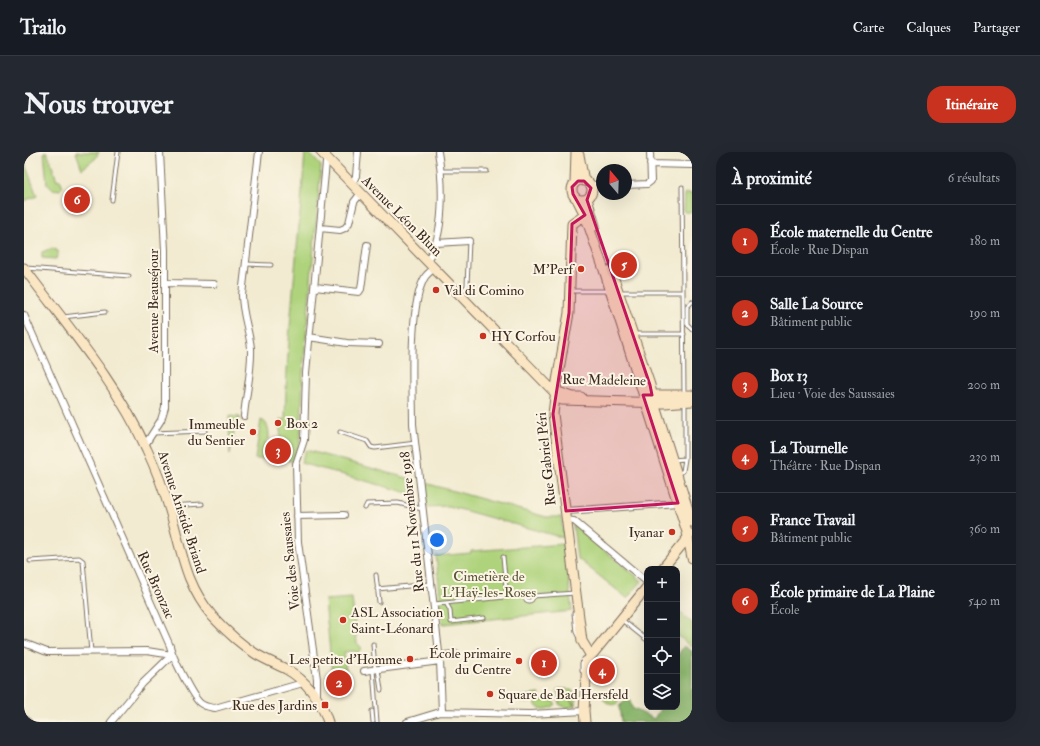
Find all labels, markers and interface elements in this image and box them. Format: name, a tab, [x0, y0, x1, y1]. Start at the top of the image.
text: Trailo	[20, 16, 66, 40]
text: Carte	[853, 19, 884, 36]
text: Calques	[906, 19, 951, 36]
text: Partager	[973, 19, 1020, 36]
button: Itinéraire	[927, 86, 1016, 123]
text: Nous trouver	[24, 87, 173, 122]
north arrow	[596, 164, 632, 200]
text: À proximité	[732, 168, 812, 189]
text: 6 résultats	[948, 170, 1000, 186]
street label: Avenue Léon Blum	[357, 171, 446, 260]
pin: 6	[64, 185, 90, 215]
text: École maternelle du Centre	[770, 223, 933, 242]
text: 1	[743, 233, 747, 249]
text: 180 m	[970, 233, 1000, 249]
text: École · Rue Dispan	[770, 242, 869, 258]
street label: Avenue Beauséjour	[145, 248, 162, 354]
pin: 5	[611, 250, 637, 280]
place label: M'Perf	[532, 261, 575, 278]
marker: M'Perf	[576, 264, 586, 274]
place label: Val di Comino	[444, 282, 524, 299]
marker: Val di Comino	[431, 285, 441, 295]
text: Salle La Source	[770, 295, 863, 314]
text: 2	[742, 305, 748, 321]
text: 190 m	[969, 305, 1000, 321]
text: Bâtiment public	[770, 314, 852, 330]
place label: HY Corfou	[491, 328, 556, 345]
marker: HY Corfou	[478, 331, 488, 341]
text: Box 13	[770, 367, 808, 386]
street label: Rue Madeleine	[562, 371, 646, 389]
text: 3	[743, 377, 748, 393]
text: 200 m	[967, 377, 1000, 393]
text: Lieu · Voie des Saussaies	[770, 386, 895, 402]
street label: Rue Gabriel Péri	[533, 411, 559, 507]
place label: Box 2	[286, 415, 318, 432]
place label: Immeuble du Sentier	[188, 416, 246, 449]
marker: Box 2	[273, 418, 283, 428]
marker: Immeuble du Sentier	[248, 427, 258, 437]
pin: 3	[265, 436, 291, 466]
text: La Tournelle	[770, 439, 848, 458]
street label: Avenue Aristide Briand	[154, 448, 210, 576]
text: 4	[741, 449, 749, 465]
text: 230 m	[969, 449, 1000, 465]
street label: Rue du 11 Novembre 1918	[396, 450, 428, 593]
text: Théâtre · Rue Dispan	[770, 458, 881, 474]
street label: Voie des Saussaies	[276, 511, 304, 611]
text: France Travail	[770, 511, 855, 530]
text: 5	[742, 521, 748, 537]
text: 360 m	[969, 521, 1000, 537]
place label: Iyanar	[629, 524, 665, 542]
marker: Iyanar	[667, 527, 677, 537]
your location	[427, 530, 447, 550]
text: Bâtiment public	[770, 530, 852, 546]
street label: Rue Bronzac	[134, 549, 179, 622]
map controls	[644, 566, 680, 710]
button: +	[644, 566, 680, 602]
park label: Cimetière de L'Haÿ-les-Roses	[442, 568, 536, 602]
text: École primaire de La Plaine	[770, 583, 935, 602]
text: 6	[742, 593, 748, 609]
text: 540 m	[968, 593, 1000, 609]
button: −	[644, 602, 680, 638]
text: École	[770, 602, 799, 618]
place label: ASL Association Saint-Léonard	[350, 604, 443, 637]
marker: ASL Association Saint-Léonard	[338, 615, 348, 625]
button: locate	[644, 638, 680, 674]
place label: École primaire du Centre	[429, 645, 511, 678]
pin: 1	[531, 648, 557, 678]
place label: Les petits d'Homme	[289, 651, 402, 669]
marker: Les petits d'Homme	[405, 654, 415, 664]
marker: École primaire du Centre	[514, 656, 524, 666]
pin: 4	[589, 656, 615, 686]
pin: 2	[326, 668, 352, 698]
button: layers	[644, 674, 680, 710]
place label: Square de Bad Hersfeld	[498, 686, 629, 703]
marker: Square de Bad Hersfeld	[485, 689, 495, 699]
place label: Rue des Jardins	[232, 697, 317, 714]
marker: Rue des Jardins	[320, 700, 330, 710]

